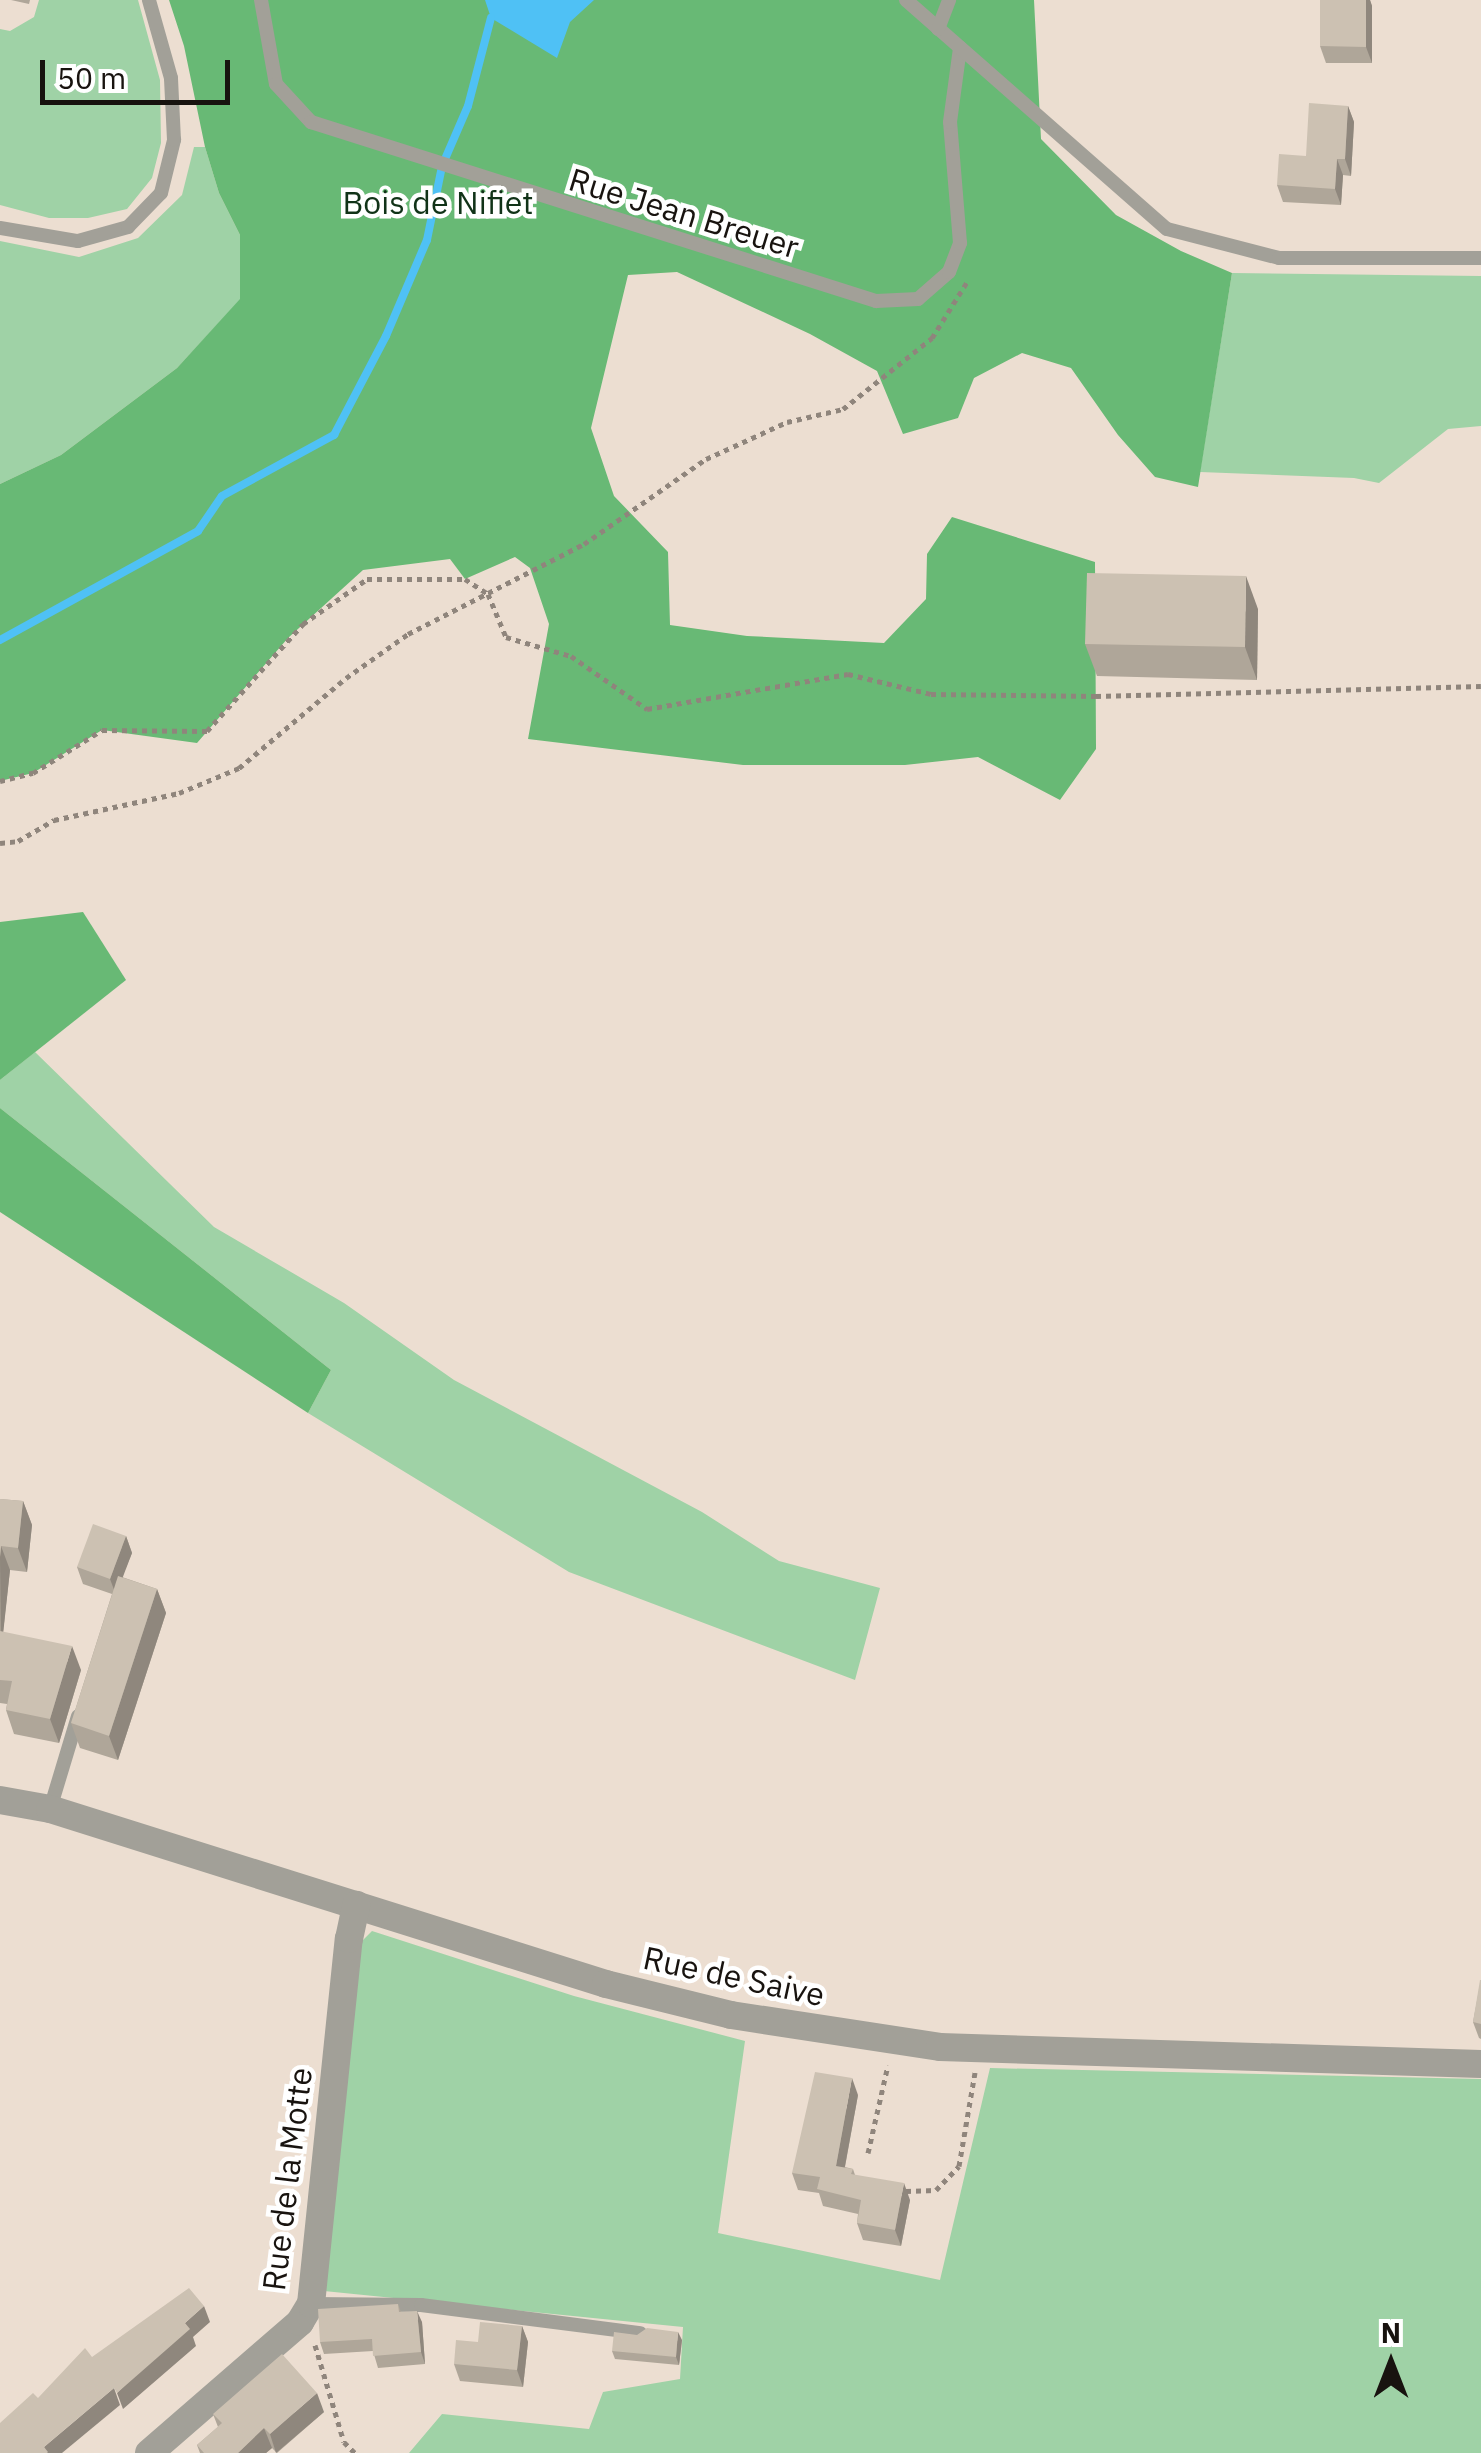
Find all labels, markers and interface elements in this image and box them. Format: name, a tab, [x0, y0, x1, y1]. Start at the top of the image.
scale bar	[45, 40, 235, 102]
text: 50 m	[57, 58, 126, 97]
street label: Rue Jean Breuer	[565, 160, 803, 266]
park label: Bois de Nifiet	[342, 183, 534, 221]
street label: Rue de Saive	[640, 1938, 828, 2014]
street label: Rue de la Motte	[254, 2065, 320, 2293]
north arrow	[1341, 2313, 1441, 2413]
text: N	[1381, 2314, 1401, 2351]

